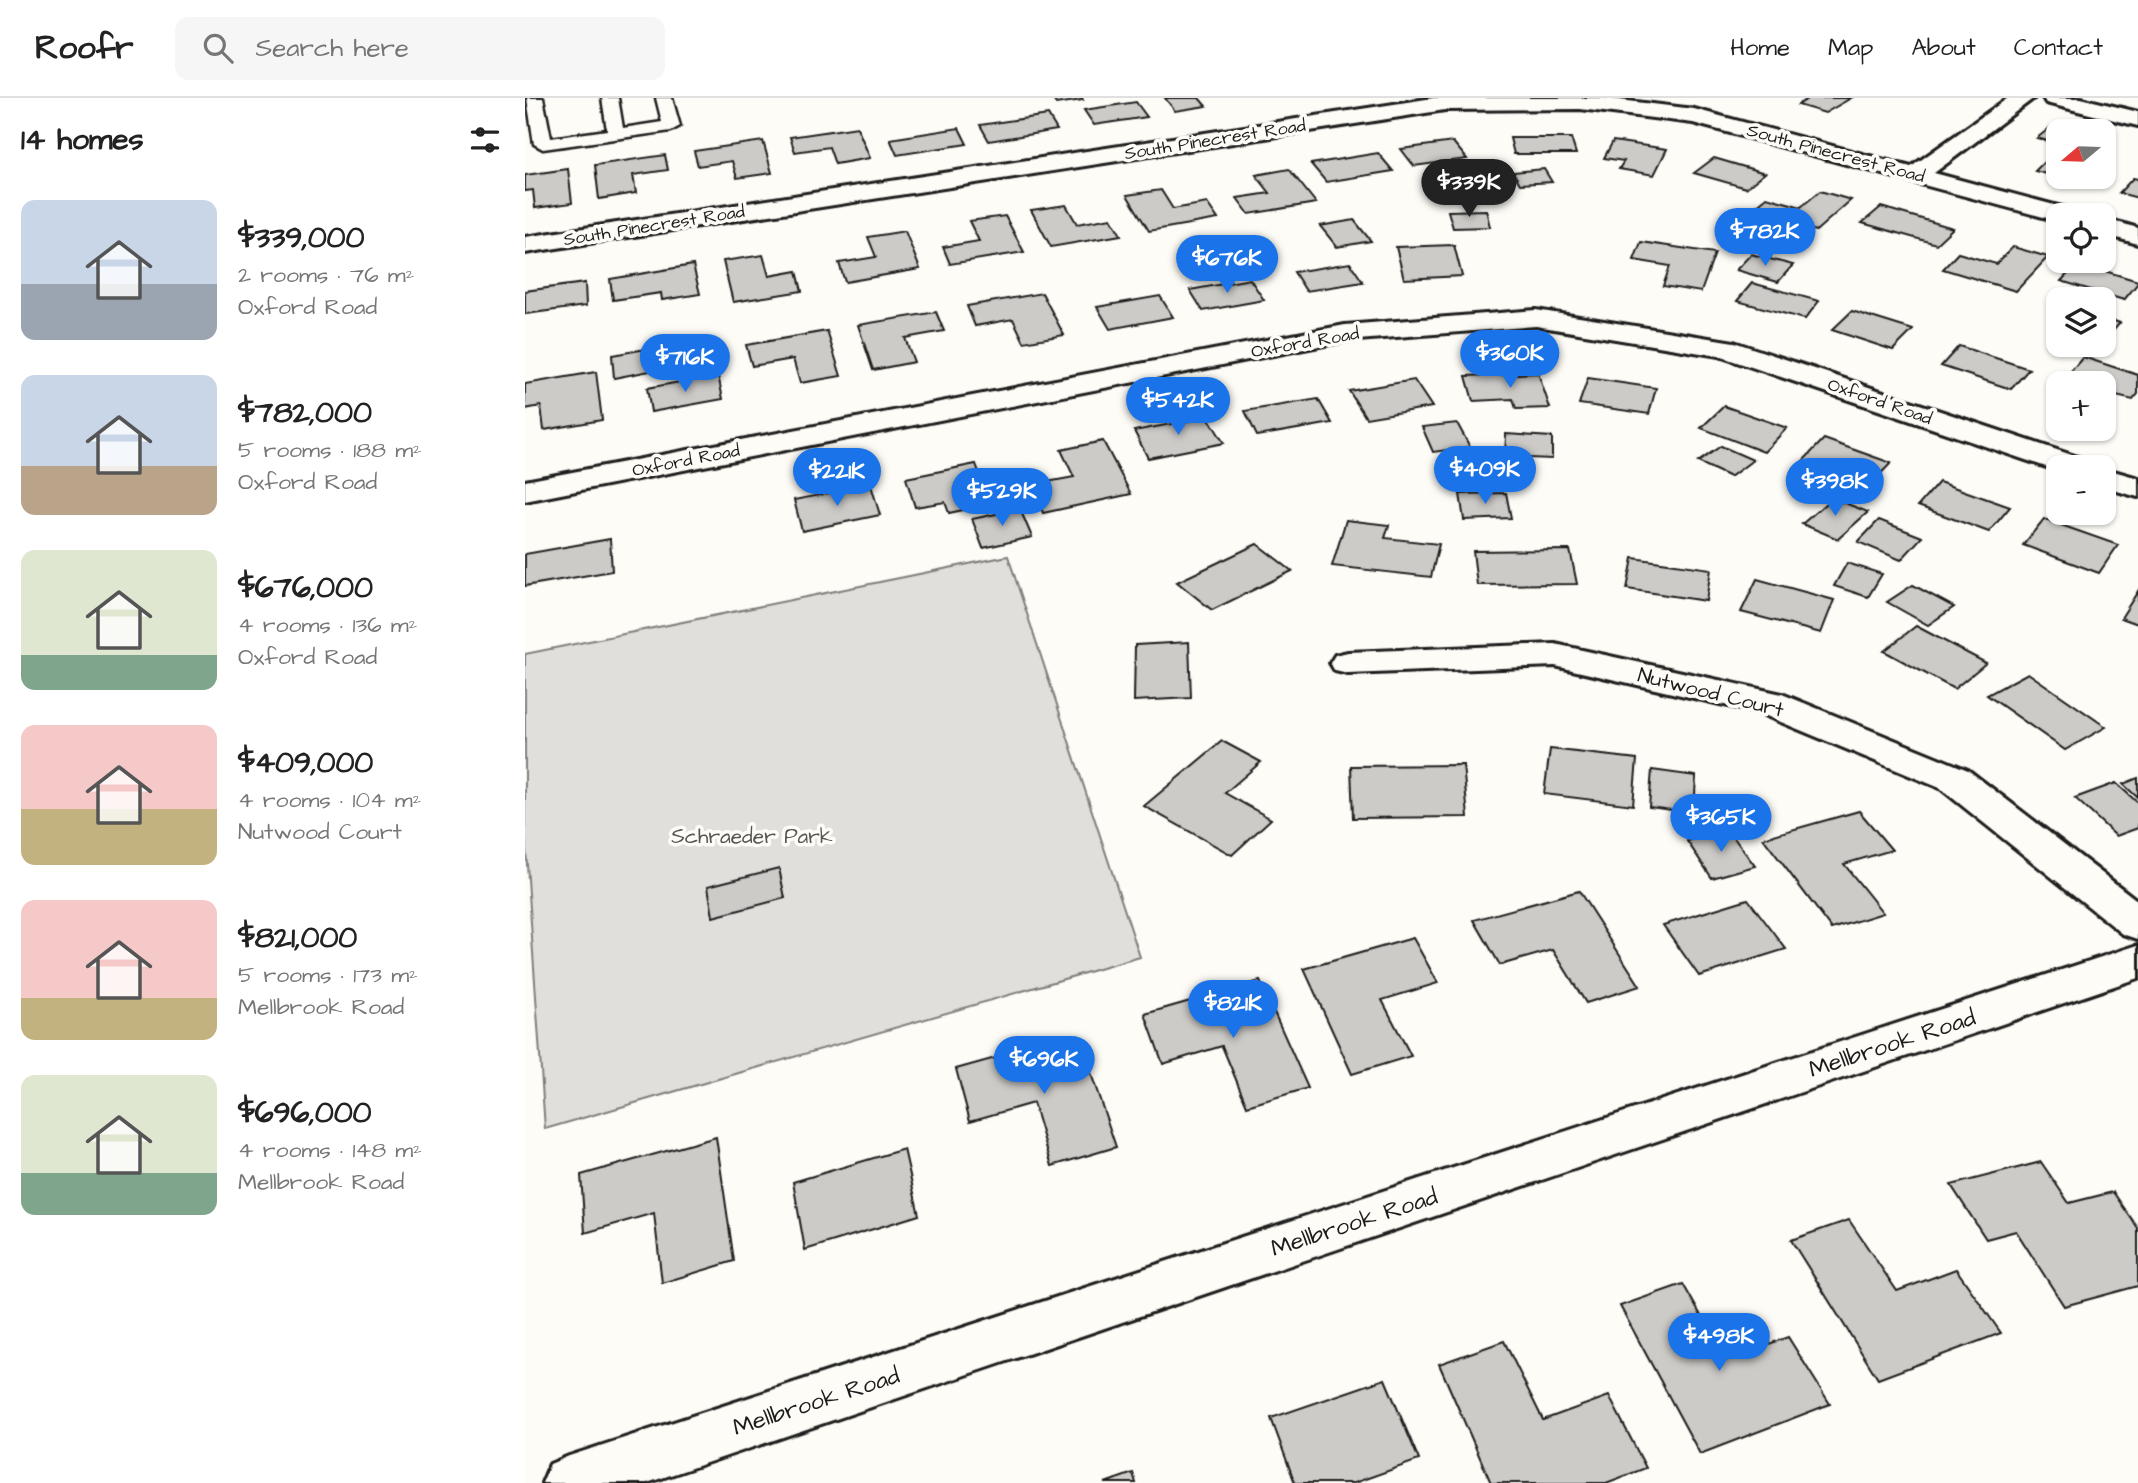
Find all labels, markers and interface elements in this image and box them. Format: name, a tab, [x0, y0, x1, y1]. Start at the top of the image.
search box	[175, 17, 665, 80]
text: Roofr	[35, 25, 133, 71]
icon: search	[199, 29, 237, 67]
text: Search here	[255, 30, 409, 66]
text: Home	[1730, 31, 1790, 65]
text: Map	[1828, 31, 1873, 65]
text: About	[1911, 31, 1976, 65]
text: Contact	[2014, 31, 2103, 65]
street label: South Pinecrest Road	[1123, 113, 1307, 166]
street label: South Pinecrest Road	[1744, 118, 1928, 189]
text: 14 homes	[21, 119, 144, 161]
north arrow	[2046, 119, 2116, 189]
map controls	[2046, 119, 2116, 525]
icon: filters	[466, 121, 504, 159]
pin: $339K	[1420, 159, 1518, 219]
text: $339K	[1437, 166, 1501, 198]
street label: South Pinecrest Road	[562, 199, 746, 252]
button: locate	[2046, 203, 2116, 273]
pin: $782K	[1716, 208, 1814, 268]
text: $782K	[1731, 215, 1799, 247]
text: $339,000	[238, 217, 364, 259]
icon: home	[77, 228, 161, 312]
pin: $676K	[1178, 236, 1276, 295]
text: $676K	[1192, 242, 1262, 274]
text: 2 rooms · 76 m²	[238, 259, 414, 291]
button: layers	[2046, 287, 2116, 357]
text: Oxford Road	[238, 291, 377, 323]
street label: Oxford Road	[1249, 321, 1361, 364]
pin: $360K	[1461, 330, 1559, 390]
pin: $716K	[636, 334, 734, 394]
text: $360K	[1476, 337, 1544, 369]
text: $716K	[656, 341, 714, 373]
button: +	[2046, 371, 2116, 441]
street label: Oxford Road	[1824, 372, 1935, 431]
pin: $542K	[1129, 378, 1227, 437]
text: $542K	[1142, 384, 1214, 416]
text: $782,000	[238, 392, 372, 434]
icon: home	[77, 403, 161, 487]
text: 5 rooms · 188 m²	[238, 434, 422, 466]
street label: Oxford Road	[630, 438, 742, 483]
pin: $409K	[1436, 446, 1534, 506]
pin: $221K	[788, 448, 886, 508]
text: $409K	[1450, 453, 1520, 485]
text: $221K	[809, 455, 865, 487]
button: −	[2046, 455, 2116, 525]
pin: $398K	[1786, 458, 1884, 518]
text: $398K	[1802, 465, 1868, 497]
text: Oxford Road	[238, 466, 377, 498]
pin: $529K	[953, 468, 1051, 528]
text: $529K	[967, 475, 1037, 507]
text: $676,000	[238, 567, 373, 609]
icon: home	[77, 578, 161, 662]
text: 4 rooms · 136 m²	[238, 609, 417, 641]
text: Oxford Road	[238, 641, 377, 673]
street label: Nutwood Court	[1635, 660, 1787, 725]
text: $409,000	[238, 742, 373, 784]
icon: home	[77, 753, 161, 837]
text: 4 rooms · 104 m²	[238, 784, 421, 816]
pin: $365K	[1672, 794, 1770, 854]
text: $365K	[1686, 801, 1756, 833]
text: Nutwood Court	[238, 816, 402, 848]
park label: Schraeder Park	[671, 822, 833, 851]
text: $821,000	[238, 917, 357, 959]
icon: home	[77, 928, 161, 1012]
text: 5 rooms · 173 m²	[238, 959, 418, 991]
pin: $821K	[1184, 981, 1282, 1040]
text: $821K	[1204, 987, 1262, 1019]
text: Mellbrook Road	[238, 991, 404, 1023]
street label: Mellbrook Road	[1805, 1001, 1980, 1087]
pin: $696K	[995, 1037, 1093, 1096]
text: $696K	[1010, 1043, 1078, 1075]
text: $696,000	[238, 1092, 372, 1134]
icon: home	[77, 1103, 161, 1187]
text: 4 rooms · 148 m²	[238, 1134, 422, 1166]
text: Mellbrook Road	[238, 1166, 404, 1198]
street label: Mellbrook Road	[1267, 1180, 1442, 1266]
pin: $498K	[1670, 1314, 1768, 1373]
text: $498K	[1684, 1320, 1754, 1352]
street label: Mellbrook Road	[729, 1359, 904, 1445]

